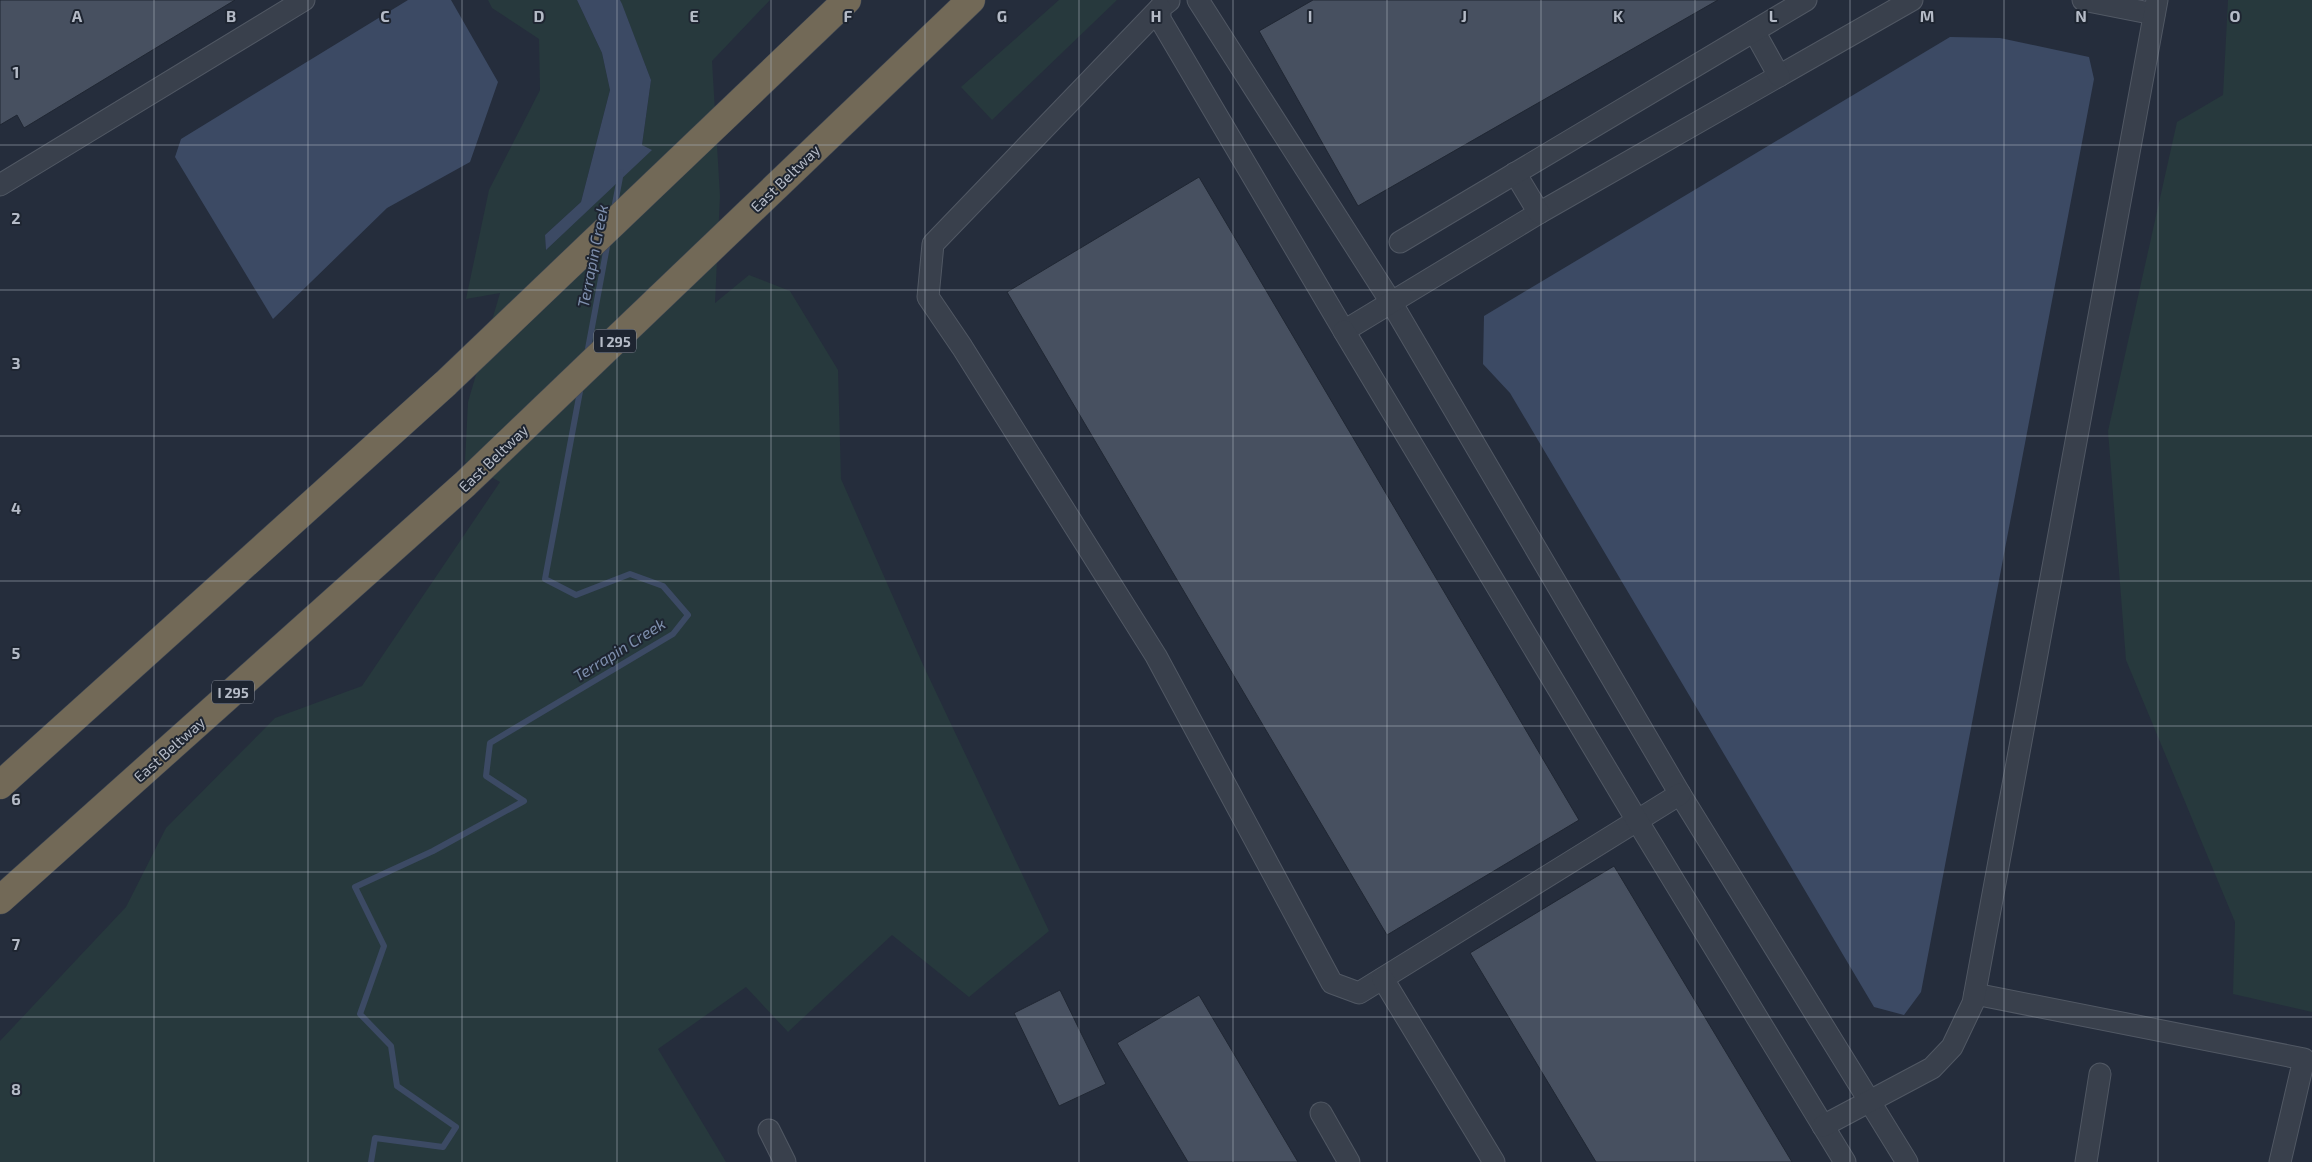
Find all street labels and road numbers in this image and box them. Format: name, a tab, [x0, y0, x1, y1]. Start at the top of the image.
street label: East Beltway	[747, 140, 823, 215]
road number: I 295	[594, 330, 636, 352]
street label: East Beltway	[455, 420, 531, 495]
road number: I 295	[212, 680, 254, 704]
street label: East Beltway	[130, 712, 208, 786]

